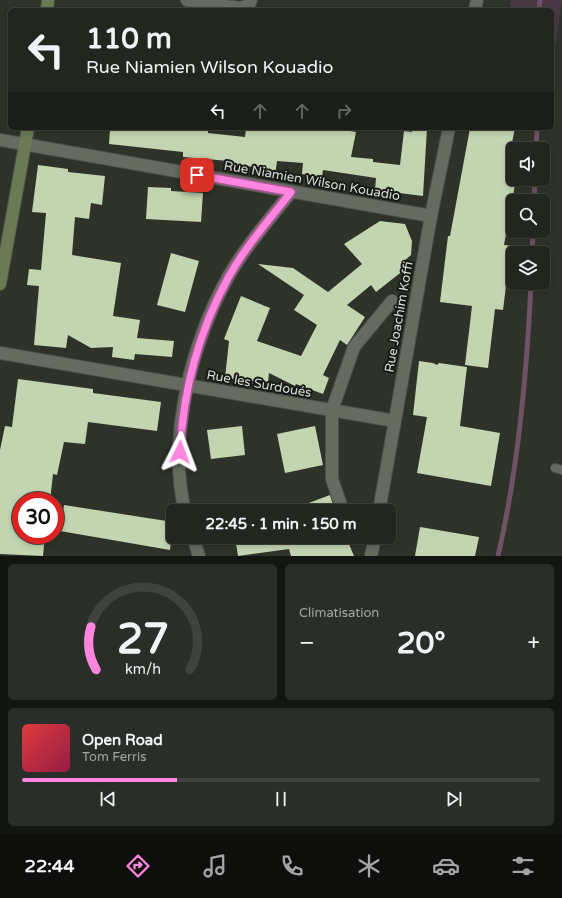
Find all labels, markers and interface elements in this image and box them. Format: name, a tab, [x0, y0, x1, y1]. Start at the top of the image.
text: 110 m	[86, 22, 172, 56]
icon: left	[20, 24, 72, 76]
text: Rue Niamien Wilson Kouadio	[86, 56, 333, 78]
icon: left	[207, 100, 229, 122]
icon: ahead	[249, 100, 271, 122]
icon: ahead	[291, 100, 313, 122]
icon: right	[333, 100, 355, 122]
map controls	[506, 142, 550, 290]
button: sound	[506, 142, 550, 186]
pin	[180, 158, 214, 192]
street label: Rue Niamien Wilson Kouadio	[223, 158, 401, 204]
icon: arrive	[186, 164, 208, 186]
button: search	[506, 194, 550, 238]
button: layers	[506, 246, 550, 290]
street label: Rue Joachim Koffi	[381, 260, 417, 374]
street label: Rue les Surdoués	[205, 367, 313, 401]
position arrow	[159, 431, 201, 473]
speed limit sign: 30	[12, 492, 64, 544]
text: 22:45 · 1 min · 150 m	[206, 515, 356, 533]
text: Climatisation	[299, 605, 379, 621]
text: 27	[116, 615, 169, 665]
text: 20°	[397, 625, 446, 662]
text: −	[299, 630, 315, 656]
text: +	[528, 630, 540, 656]
text: km/h	[125, 661, 160, 678]
text: Open Road	[82, 731, 163, 749]
text: Tom Ferris	[82, 749, 146, 765]
icon: previous	[97, 788, 119, 810]
icon: pause	[270, 788, 292, 810]
icon: next	[443, 788, 465, 810]
icon: directions	[124, 852, 152, 880]
icon: music	[201, 852, 229, 880]
icon: phone	[278, 852, 306, 880]
icon: climate	[355, 852, 383, 880]
icon: car	[432, 852, 460, 880]
icon: filters	[509, 852, 537, 880]
text: 22:44	[25, 855, 74, 877]

